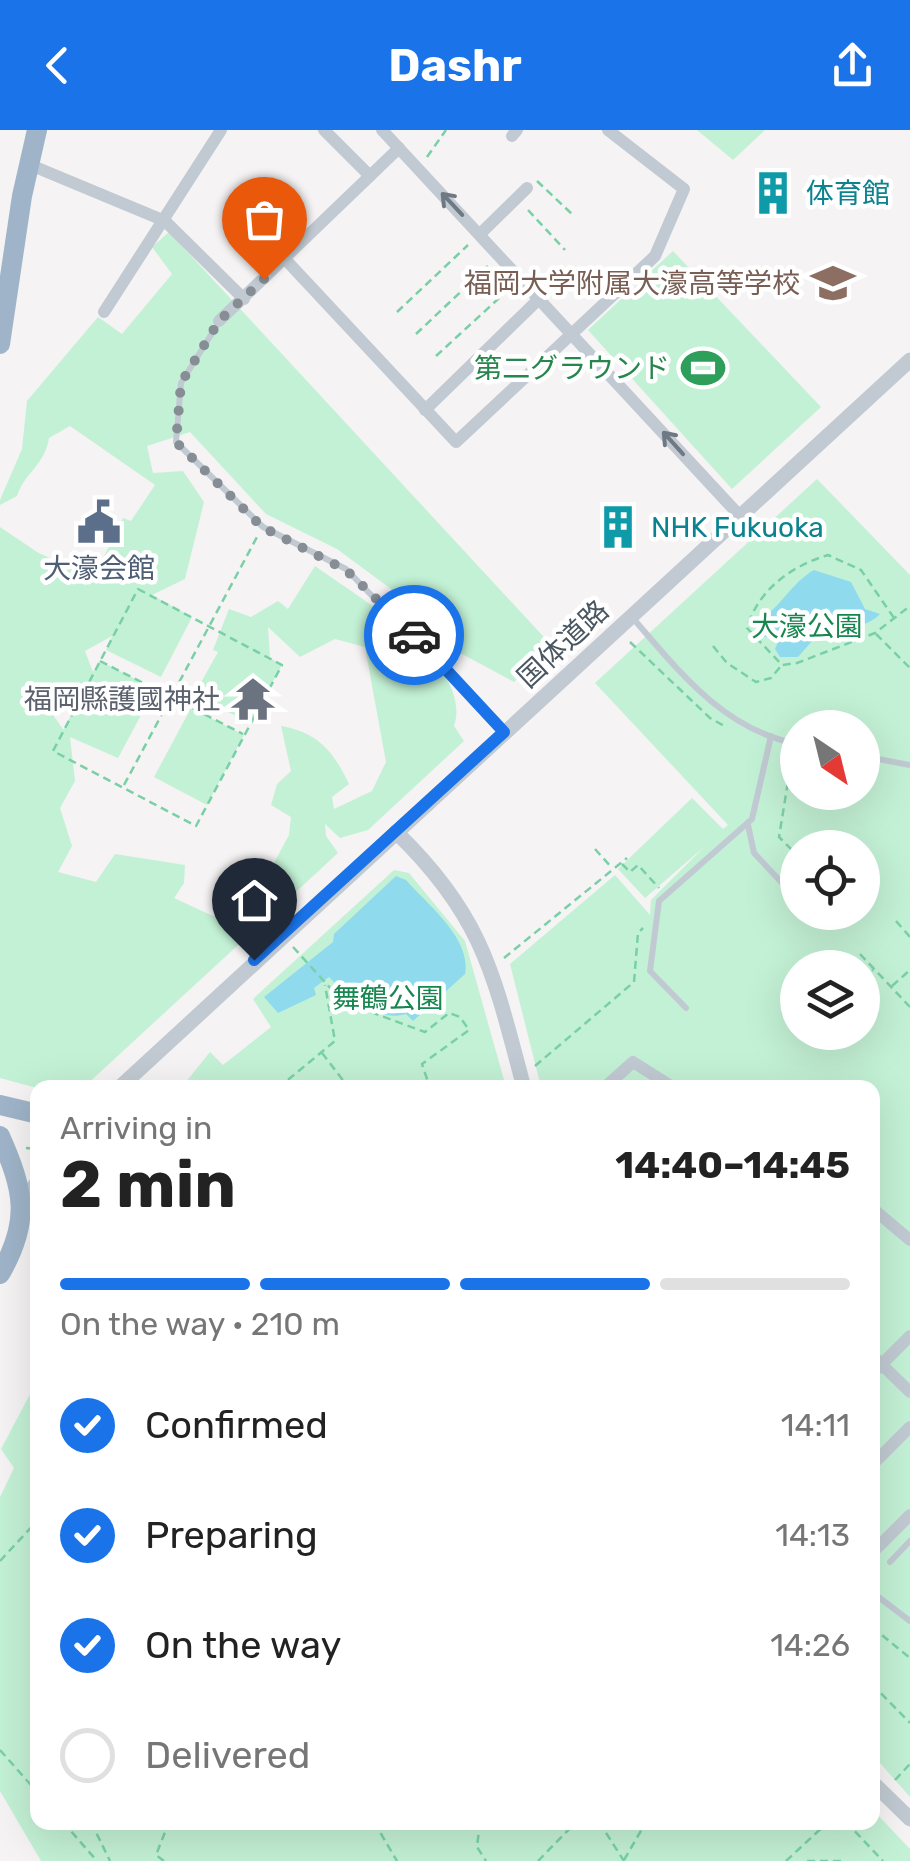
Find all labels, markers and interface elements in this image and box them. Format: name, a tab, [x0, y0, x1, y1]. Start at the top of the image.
icon: back	[30, 38, 85, 93]
icon: share	[825, 38, 880, 93]
text: Dashr	[388, 39, 522, 92]
building icon: 体育館	[749, 169, 797, 217]
pin	[222, 177, 307, 280]
place label: 体育館	[806, 177, 890, 210]
icon: bag	[237, 192, 292, 247]
one-way arrow	[440, 193, 464, 217]
school or university icon: 福岡大学附属大濠高等学校	[809, 259, 857, 307]
place label: 福岡大学附属大濠高等学校	[464, 267, 800, 300]
sports icon: 第二グラウンド	[679, 344, 727, 392]
place label: 第二グラウンド	[474, 352, 670, 385]
one-way arrow	[662, 431, 685, 456]
public building icon: 大濠会館	[75, 498, 123, 546]
building icon: NHK Fukuoka	[594, 503, 642, 551]
place label: NHK Fukuoka	[651, 511, 824, 544]
place label: 大濠会館	[43, 552, 155, 585]
courier	[364, 585, 464, 685]
street label: 国体道路	[511, 594, 615, 694]
icon: car	[387, 608, 442, 663]
park label: 大濠公園	[751, 610, 863, 643]
temple icon: 福岡縣護國神社	[229, 675, 277, 723]
place label: 福岡縣護國神社	[24, 683, 220, 716]
north arrow	[780, 710, 880, 810]
map controls	[780, 710, 880, 1050]
button: locate	[780, 830, 880, 930]
pin	[212, 858, 297, 961]
icon: home	[227, 873, 282, 928]
button: layers	[780, 950, 880, 1050]
park label: 舞鶴公園	[332, 982, 444, 1015]
text: Arriving in	[60, 1109, 212, 1147]
text: 14:40–14:45	[615, 1142, 850, 1188]
text: 2 min	[60, 1146, 236, 1223]
text: On the way · 210 m	[60, 1305, 340, 1343]
icon: check	[60, 1398, 115, 1453]
text: Confirmed	[145, 1402, 328, 1448]
text: 14:11	[781, 1406, 850, 1444]
icon: check	[60, 1508, 115, 1563]
text: Preparing	[145, 1512, 318, 1558]
text: 14:13	[775, 1516, 850, 1554]
icon: check	[60, 1618, 115, 1673]
text: On the way	[145, 1622, 341, 1668]
text: 14:26	[770, 1626, 850, 1664]
text: Delivered	[145, 1732, 310, 1778]

